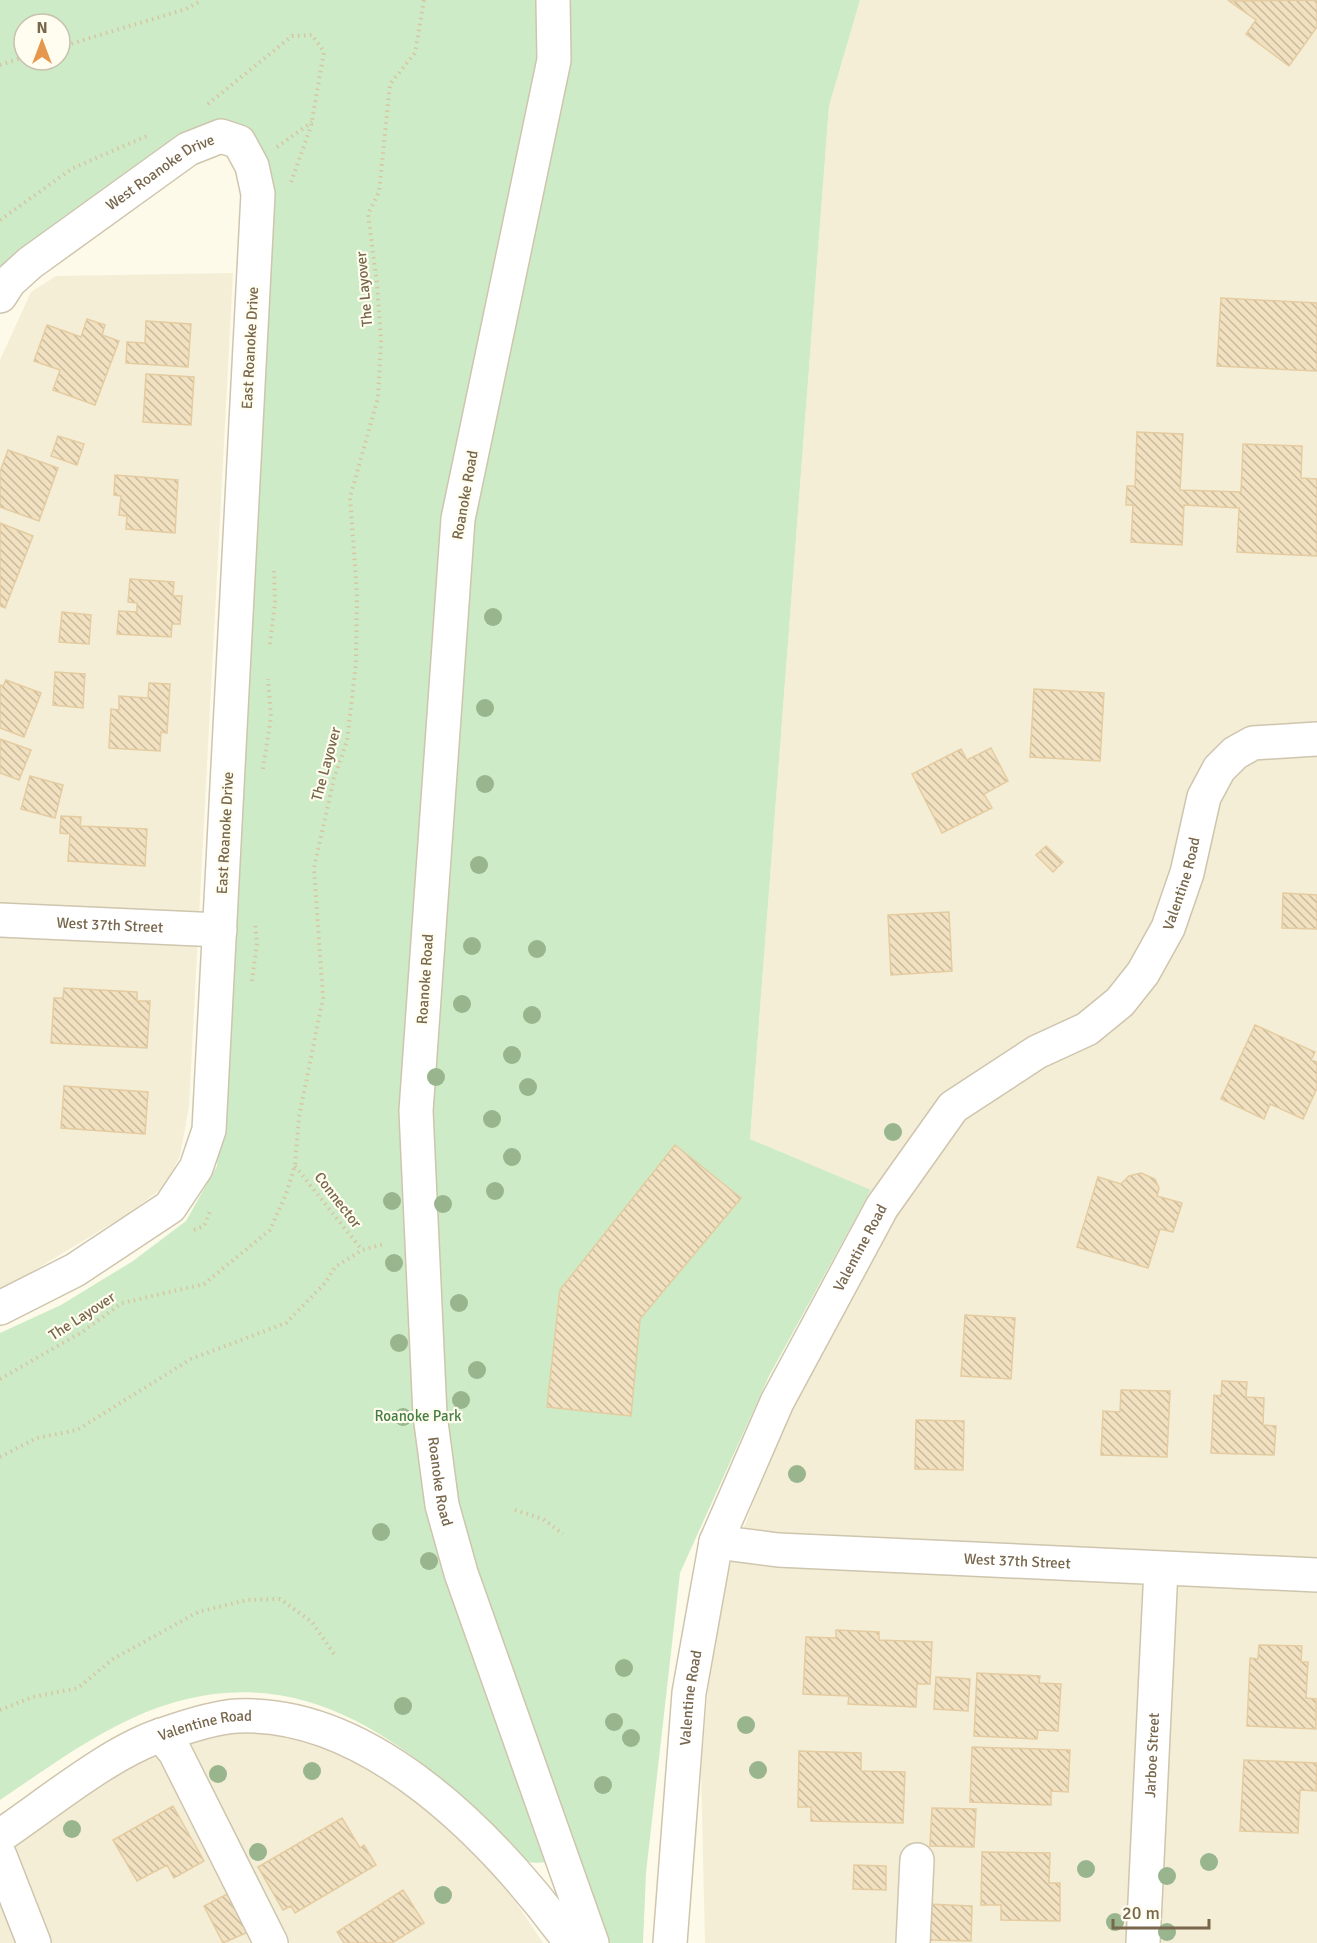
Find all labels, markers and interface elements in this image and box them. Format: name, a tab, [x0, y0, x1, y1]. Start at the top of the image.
north arrow	[12, 12, 72, 72]
text: N	[36, 18, 48, 38]
street label: West Roanoke Drive	[102, 131, 217, 214]
street label: The Layover	[352, 250, 376, 327]
street label: East Roanoke Drive	[238, 286, 262, 410]
street label: Roanoke Road	[448, 449, 482, 541]
street label: The Layover	[308, 725, 345, 803]
street label: East Roanoke Drive	[213, 771, 237, 895]
street label: Valentine Road	[1159, 835, 1204, 932]
street label: West 37th Street	[56, 914, 164, 936]
street label: Roanoke Road	[413, 933, 437, 1025]
street label: Connector	[311, 1168, 366, 1232]
street label: Valentine Road	[829, 1201, 891, 1294]
street label: The Layover	[45, 1288, 119, 1344]
park label: Roanoke Park	[374, 1407, 462, 1425]
street label: Roanoke Road	[424, 1436, 457, 1528]
street label: West 37th Street	[963, 1550, 1071, 1573]
street label: Valentine Road	[676, 1649, 706, 1746]
street label: Valentine Road	[156, 1707, 252, 1745]
street label: Jarboe Street	[1141, 1712, 1163, 1798]
scale bar	[1113, 1892, 1209, 1930]
text: 20 m	[1122, 1902, 1160, 1924]

